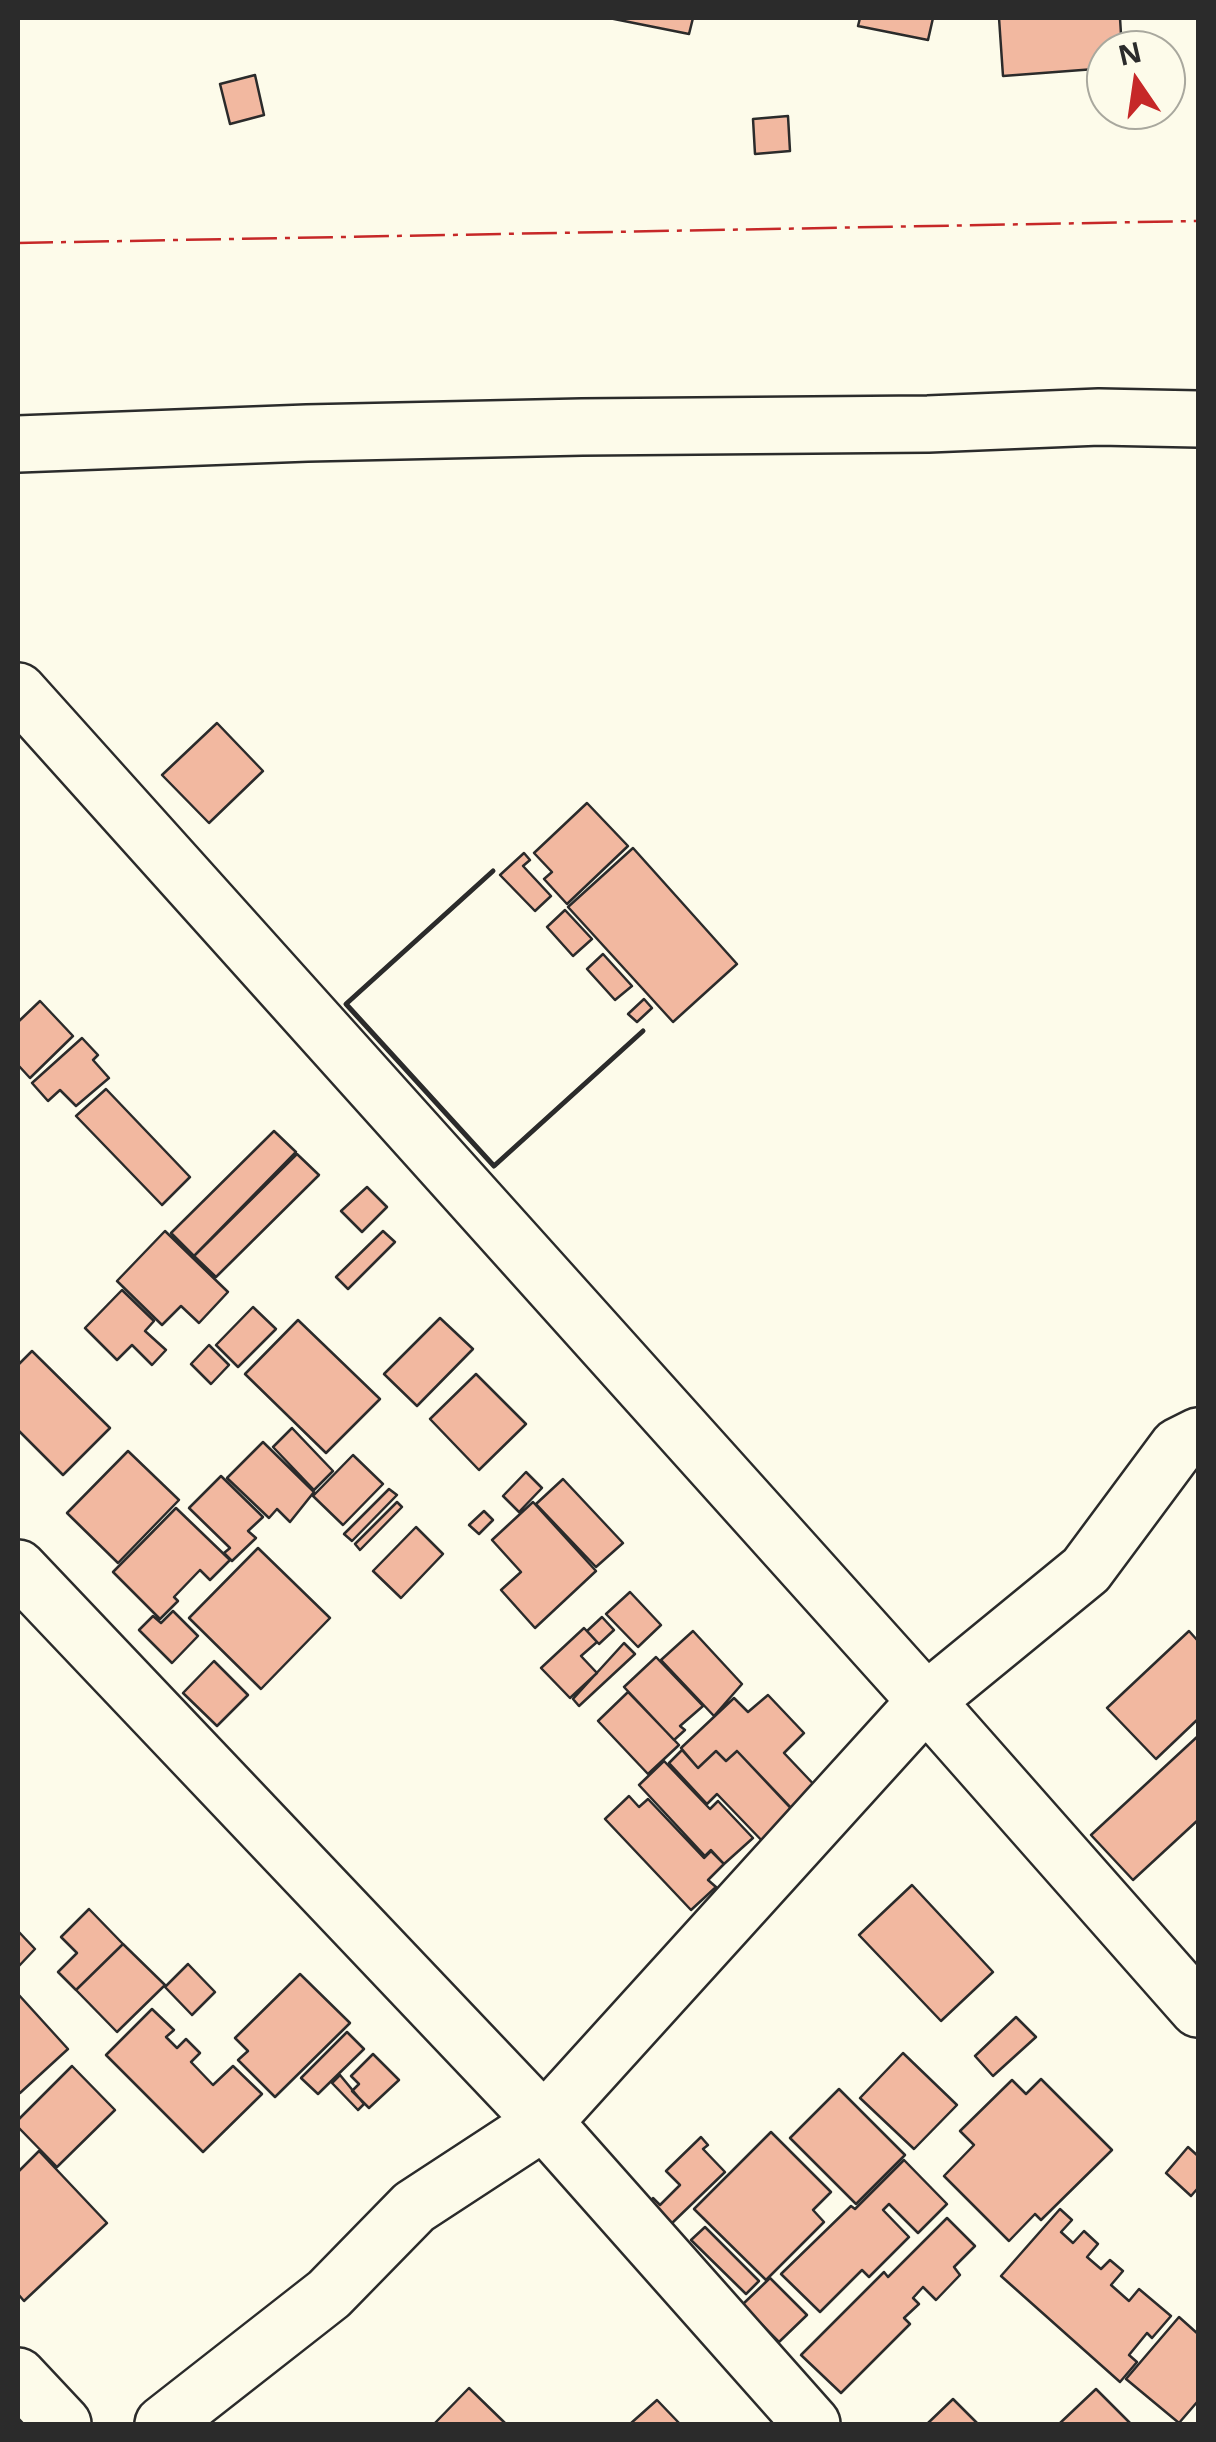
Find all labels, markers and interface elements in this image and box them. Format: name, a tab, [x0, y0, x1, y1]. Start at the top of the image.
north arrow	[1086, 30, 1186, 130]
text: N	[1114, 32, 1145, 74]

